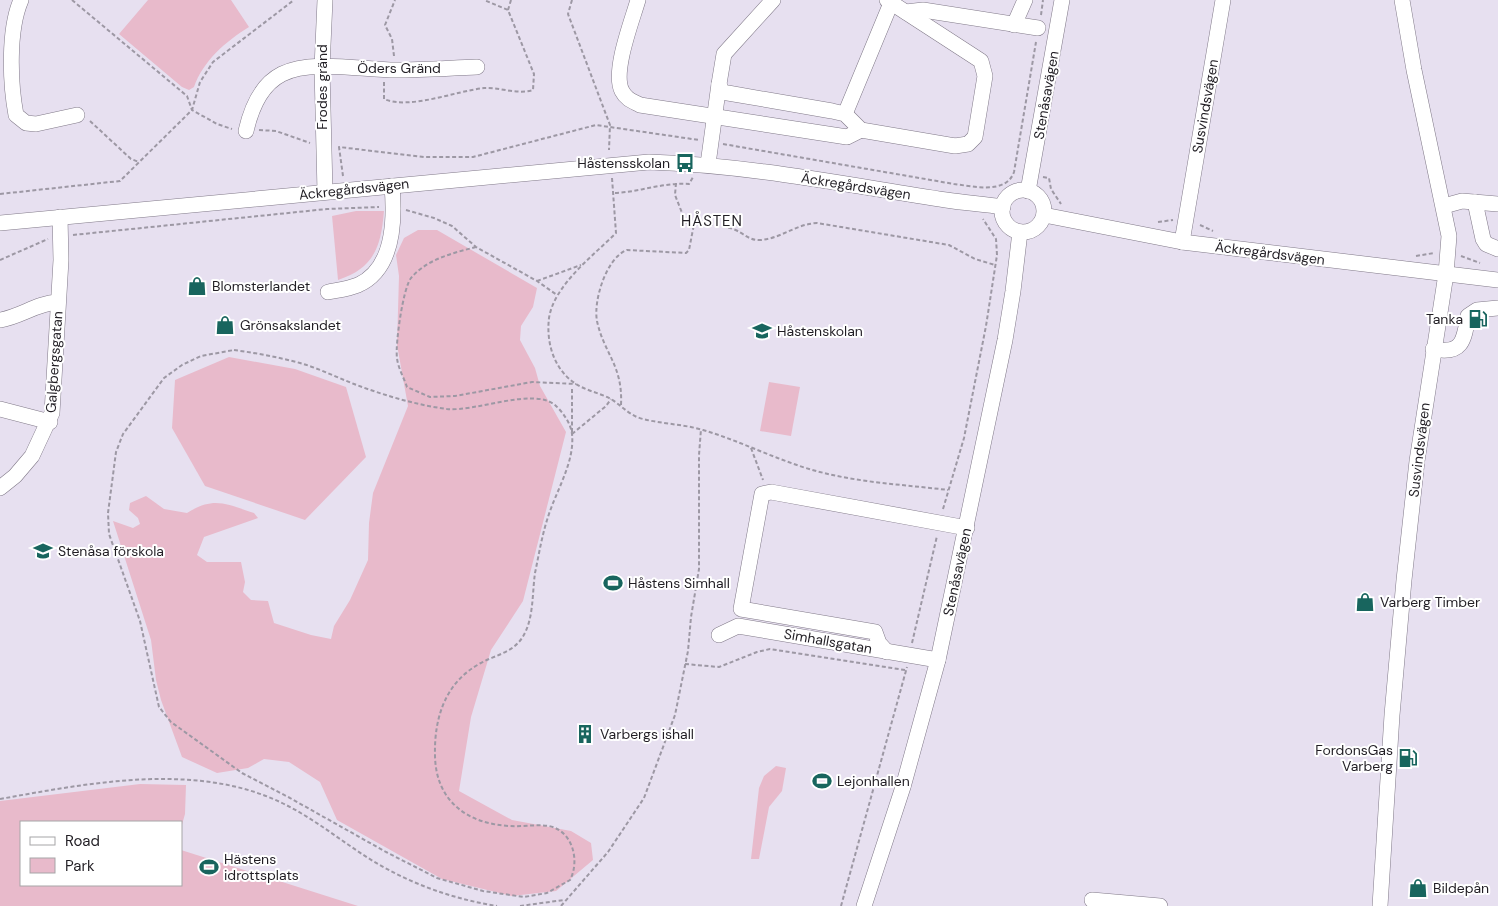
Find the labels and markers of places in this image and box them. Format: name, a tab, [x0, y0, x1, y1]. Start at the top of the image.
bus stop icon: Håstensskolan	[674, 152, 696, 174]
place label: Håstensskolan	[577, 154, 670, 172]
shop icon: Blomsterlandet	[186, 275, 208, 297]
place label: Blomsterlandet	[212, 277, 310, 295]
fuel station icon: Tanka	[1467, 308, 1489, 330]
place label: Tanka	[1426, 310, 1463, 328]
shop icon: Grönsakslandet	[214, 314, 236, 336]
place label: Grönsakslandet	[240, 316, 341, 334]
school or university icon: Håstenskolan	[751, 320, 773, 342]
place label: Håstenskolan	[777, 322, 863, 340]
school or university icon: Stenåsa förskola	[32, 540, 54, 562]
place label: Stenåsa förskola	[58, 542, 164, 560]
sports icon: Håstens Simhall	[602, 572, 624, 594]
place label: Håstens Simhall	[628, 574, 730, 592]
shop icon: Varberg Timber	[1354, 591, 1376, 613]
place label: Varberg Timber	[1380, 593, 1480, 611]
building icon: Varbergs ishall	[574, 723, 596, 745]
place label: Varbergs ishall	[600, 725, 694, 743]
place label: FordonsGas Varberg	[1315, 741, 1393, 775]
fuel station icon: FordonsGas Varberg	[1397, 747, 1419, 769]
sports icon: Lejonhallen	[811, 770, 833, 792]
place label: Lejonhallen	[837, 772, 910, 790]
place label: Hästens idrottsplats	[224, 850, 299, 884]
sports icon: Hästens idrottsplats	[198, 856, 220, 878]
shop icon: Bildepån	[1407, 877, 1429, 899]
place label: Bildepån	[1433, 879, 1489, 897]

